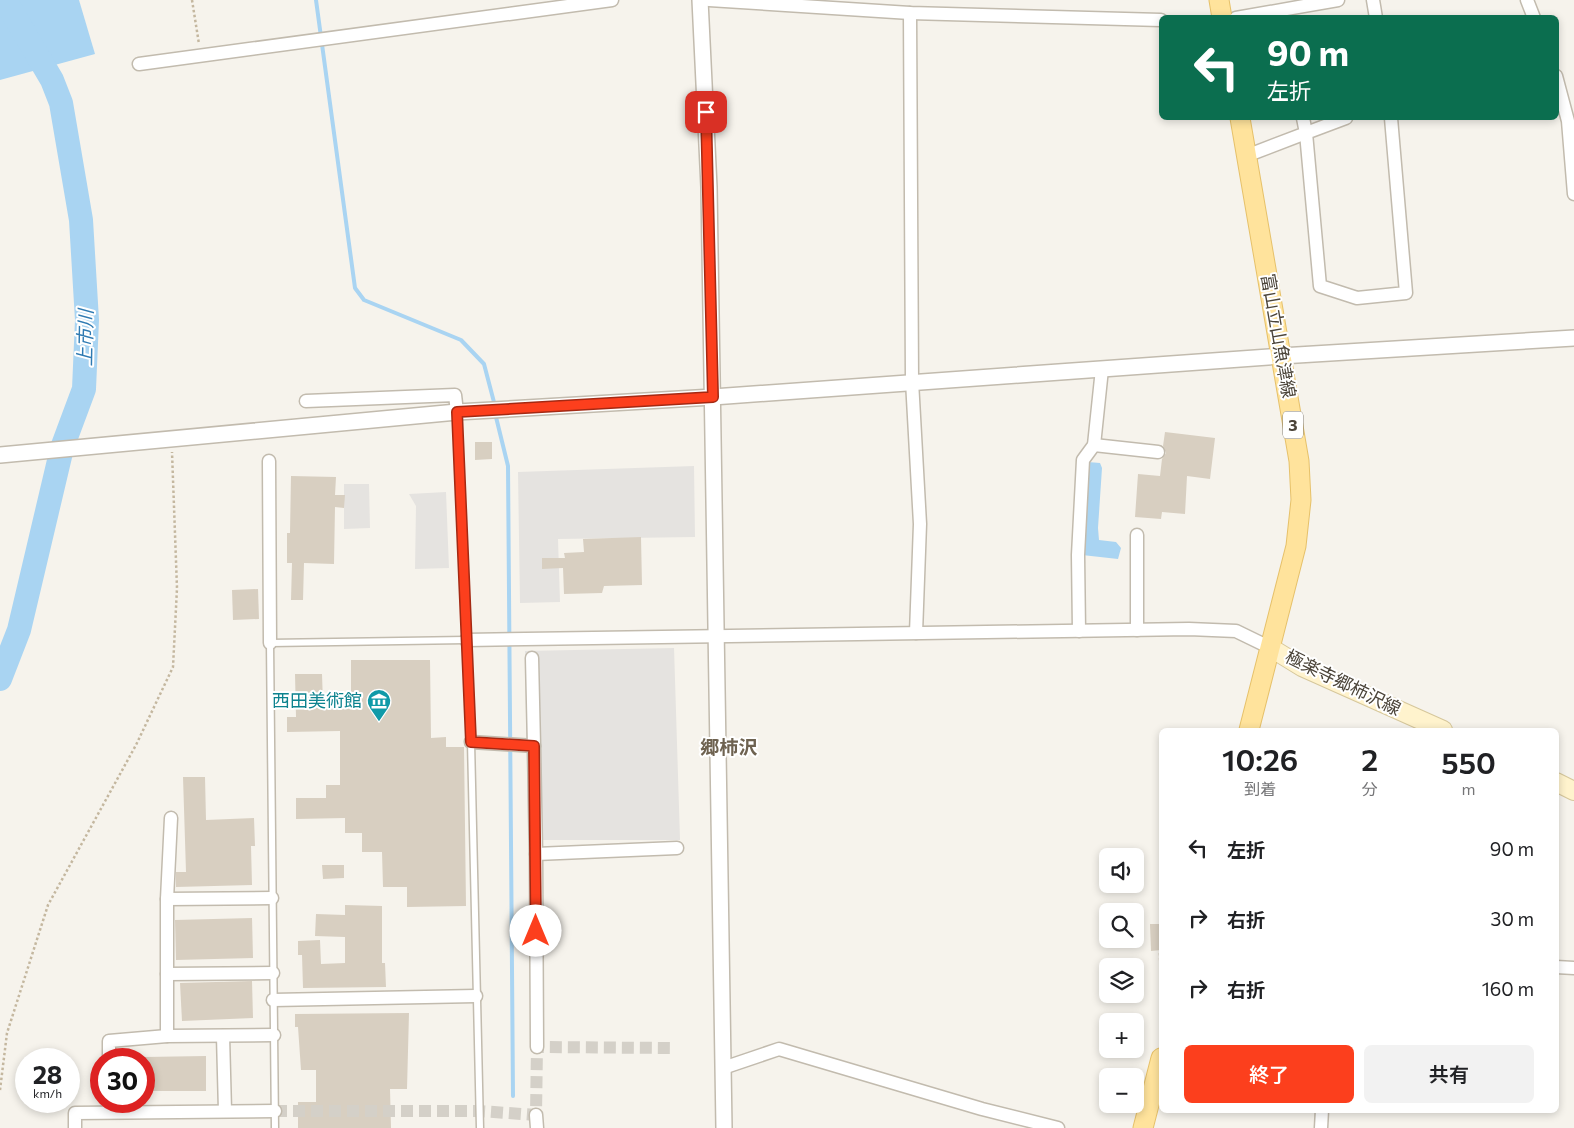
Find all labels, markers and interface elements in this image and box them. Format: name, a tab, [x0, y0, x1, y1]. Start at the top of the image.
text: 90 m	[1267, 30, 1349, 73]
icon: left	[1184, 35, 1249, 100]
text: 左折	[1267, 77, 1311, 104]
pin	[685, 91, 727, 133]
icon: arrive	[692, 98, 720, 126]
street label: 富山立山魚津線	[1257, 272, 1301, 400]
water label: 上市川	[73, 307, 97, 367]
road number: 3	[1283, 412, 1303, 438]
street label: 極楽寺郷柿沢線	[1282, 645, 1405, 720]
museum icon: 西田美術館	[366, 688, 392, 722]
place label: 西田美術館	[272, 689, 362, 711]
district label: 郷柿沢	[700, 735, 758, 758]
text: 10:26	[1222, 740, 1298, 777]
text: 2	[1361, 740, 1378, 777]
text: 550	[1441, 743, 1496, 780]
text: 到着	[1244, 779, 1276, 798]
text: 分	[1362, 779, 1378, 798]
text: m	[1462, 779, 1476, 798]
icon: left	[1184, 834, 1212, 862]
text: 90 m	[1490, 837, 1534, 860]
text: 左折	[1227, 838, 1265, 861]
map controls	[1099, 848, 1144, 1113]
button: sound	[1099, 848, 1144, 893]
button: search	[1099, 903, 1144, 948]
position arrow	[509, 904, 561, 956]
icon: right	[1184, 904, 1212, 932]
text: 30 m	[1491, 907, 1534, 930]
text: 右折	[1227, 908, 1265, 931]
button: layers	[1099, 958, 1144, 1003]
icon: right	[1184, 974, 1212, 1002]
text: 160 m	[1482, 977, 1534, 1000]
text: 右折	[1227, 978, 1265, 1001]
button: +	[1099, 1013, 1144, 1058]
button: 終了	[1184, 1045, 1354, 1103]
button: 共有	[1364, 1045, 1534, 1103]
speed limit sign: 30	[90, 1048, 155, 1113]
text: 28	[33, 1059, 62, 1089]
button: −	[1099, 1068, 1144, 1113]
text: km/h	[33, 1086, 62, 1100]

